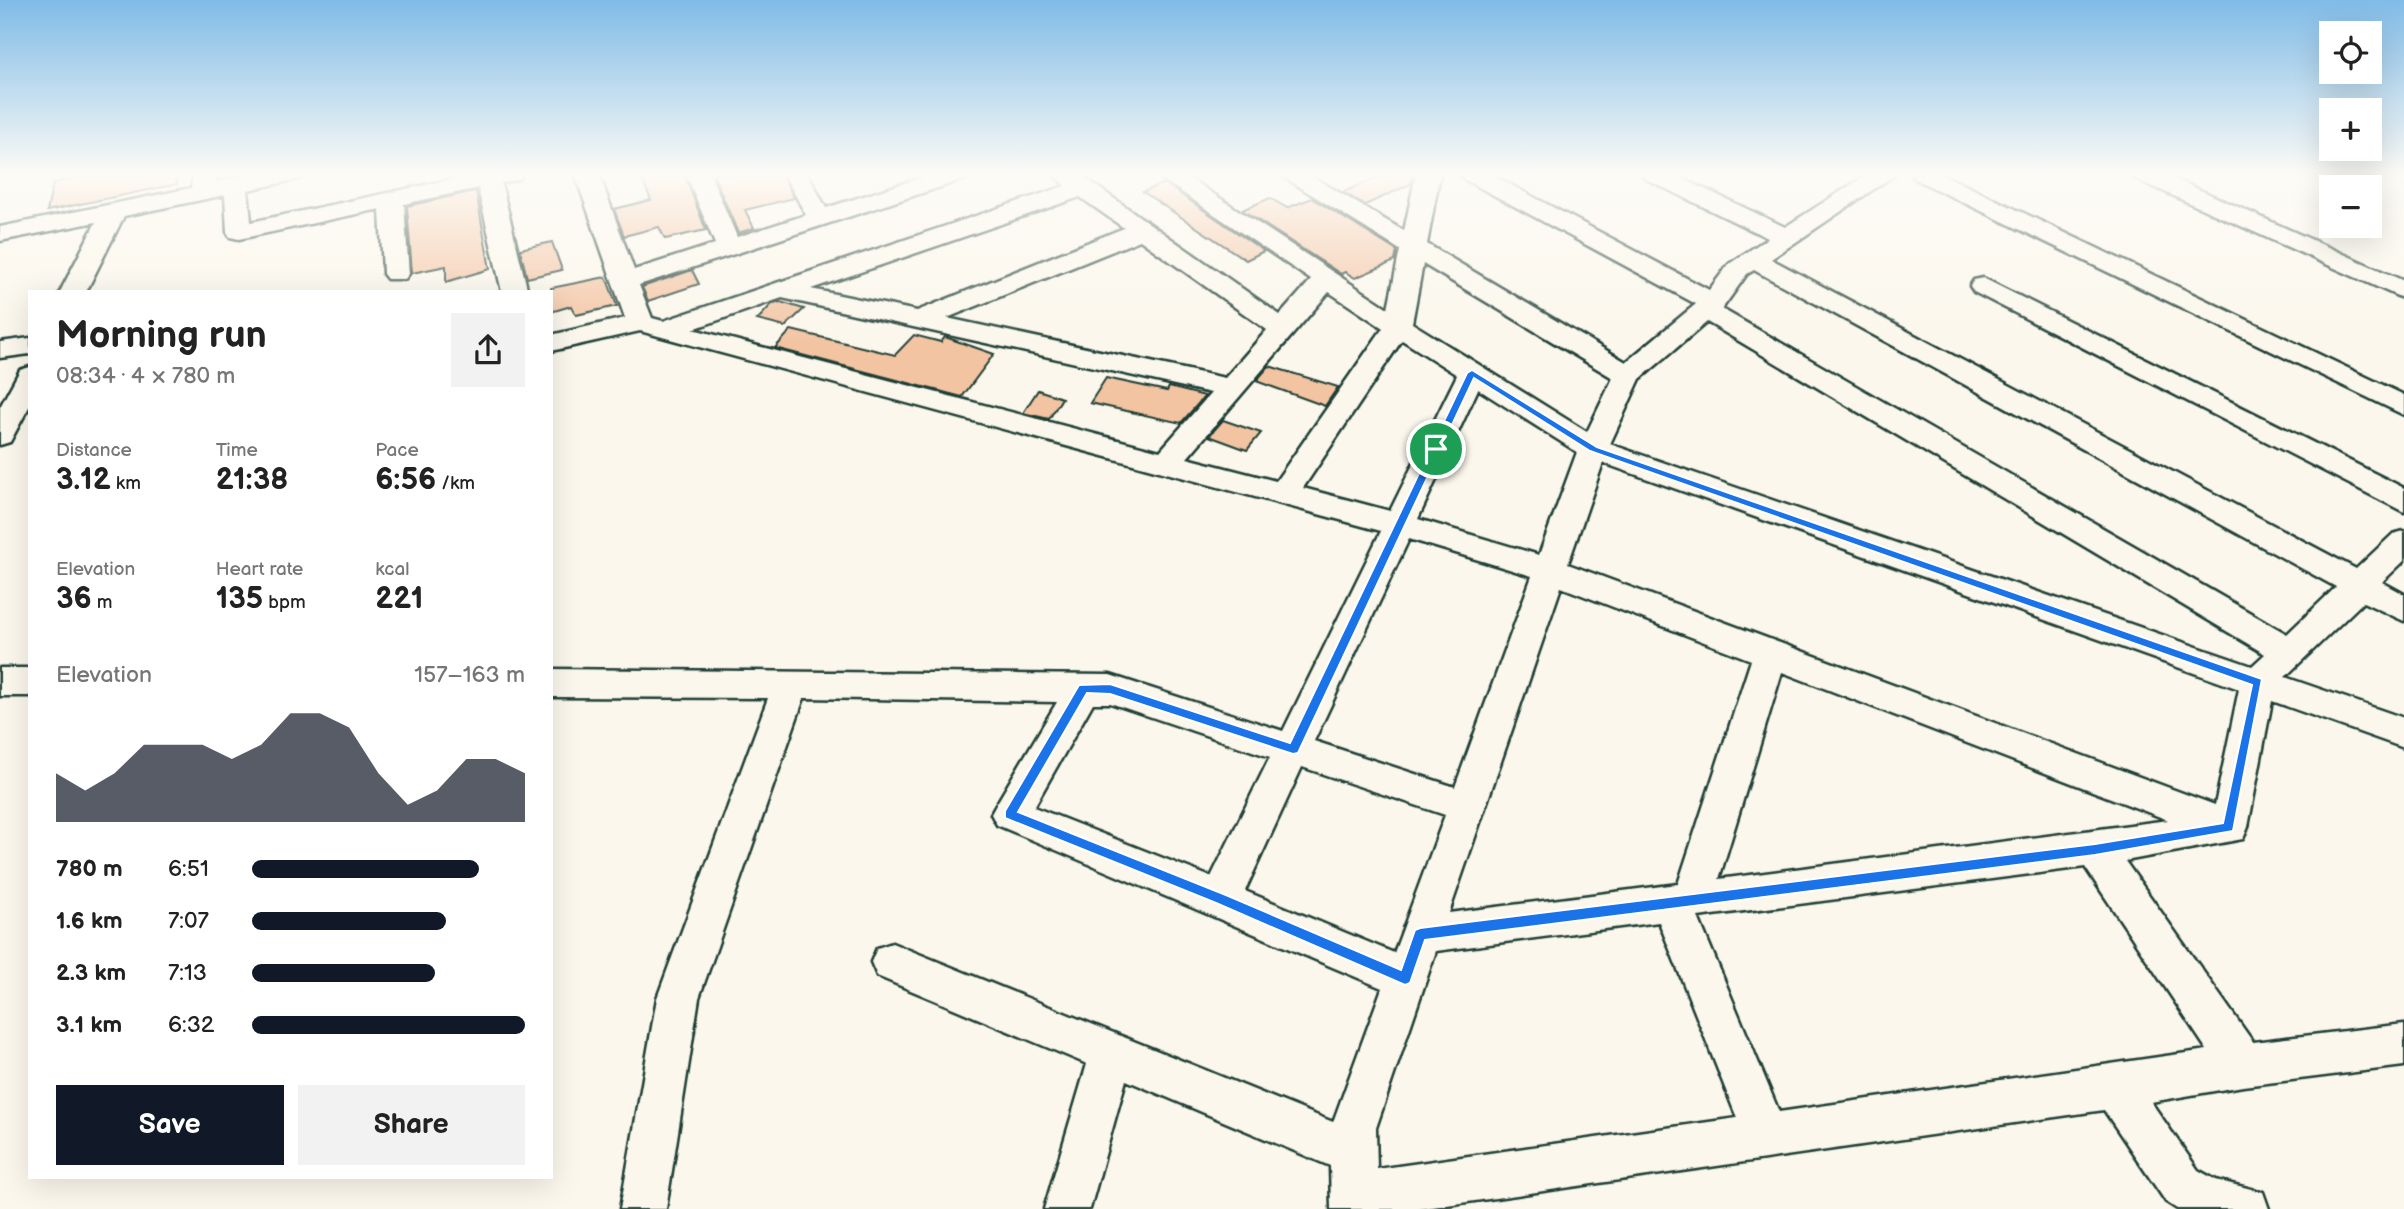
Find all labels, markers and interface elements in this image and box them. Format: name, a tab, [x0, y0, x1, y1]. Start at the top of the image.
map controls	[2319, 21, 2382, 238]
button: locate	[2319, 21, 2382, 84]
button: +	[2319, 98, 2382, 161]
button: −	[2319, 175, 2382, 238]
text: Morning run	[56, 313, 267, 358]
button: share	[451, 313, 525, 387]
text: 08:34 · 4 × 780 m	[56, 362, 235, 390]
pin	[1406, 419, 1466, 479]
icon: arrive	[1417, 430, 1455, 468]
text: Distance	[56, 439, 132, 462]
text: Time	[216, 439, 258, 462]
text: Pace	[375, 439, 419, 462]
text: 3.12	[56, 462, 111, 498]
text: 21:38	[216, 462, 288, 498]
text: 6:56	[375, 462, 436, 498]
text: km	[111, 472, 141, 495]
text: /km	[436, 472, 475, 495]
text: Elevation	[56, 558, 135, 581]
text: Heart rate	[216, 558, 303, 581]
text: kcal	[375, 558, 409, 581]
text: 36	[56, 581, 92, 617]
text: 135	[216, 581, 263, 617]
text: 221	[375, 581, 423, 617]
text: m	[92, 591, 113, 614]
text: bpm	[263, 591, 306, 614]
text: Elevation	[56, 661, 152, 689]
text: 157–163 m	[414, 661, 525, 689]
text: 780 m	[56, 855, 123, 883]
text: 6:51	[168, 855, 209, 883]
text: 1.6 km	[56, 907, 123, 935]
text: 7:07	[168, 907, 209, 935]
text: 2.3 km	[56, 959, 126, 987]
text: 7:13	[168, 959, 207, 987]
text: 3.1 km	[56, 1011, 122, 1039]
text: 6:32	[168, 1011, 214, 1039]
button: Save	[56, 1085, 284, 1165]
button: Share	[298, 1085, 525, 1165]

